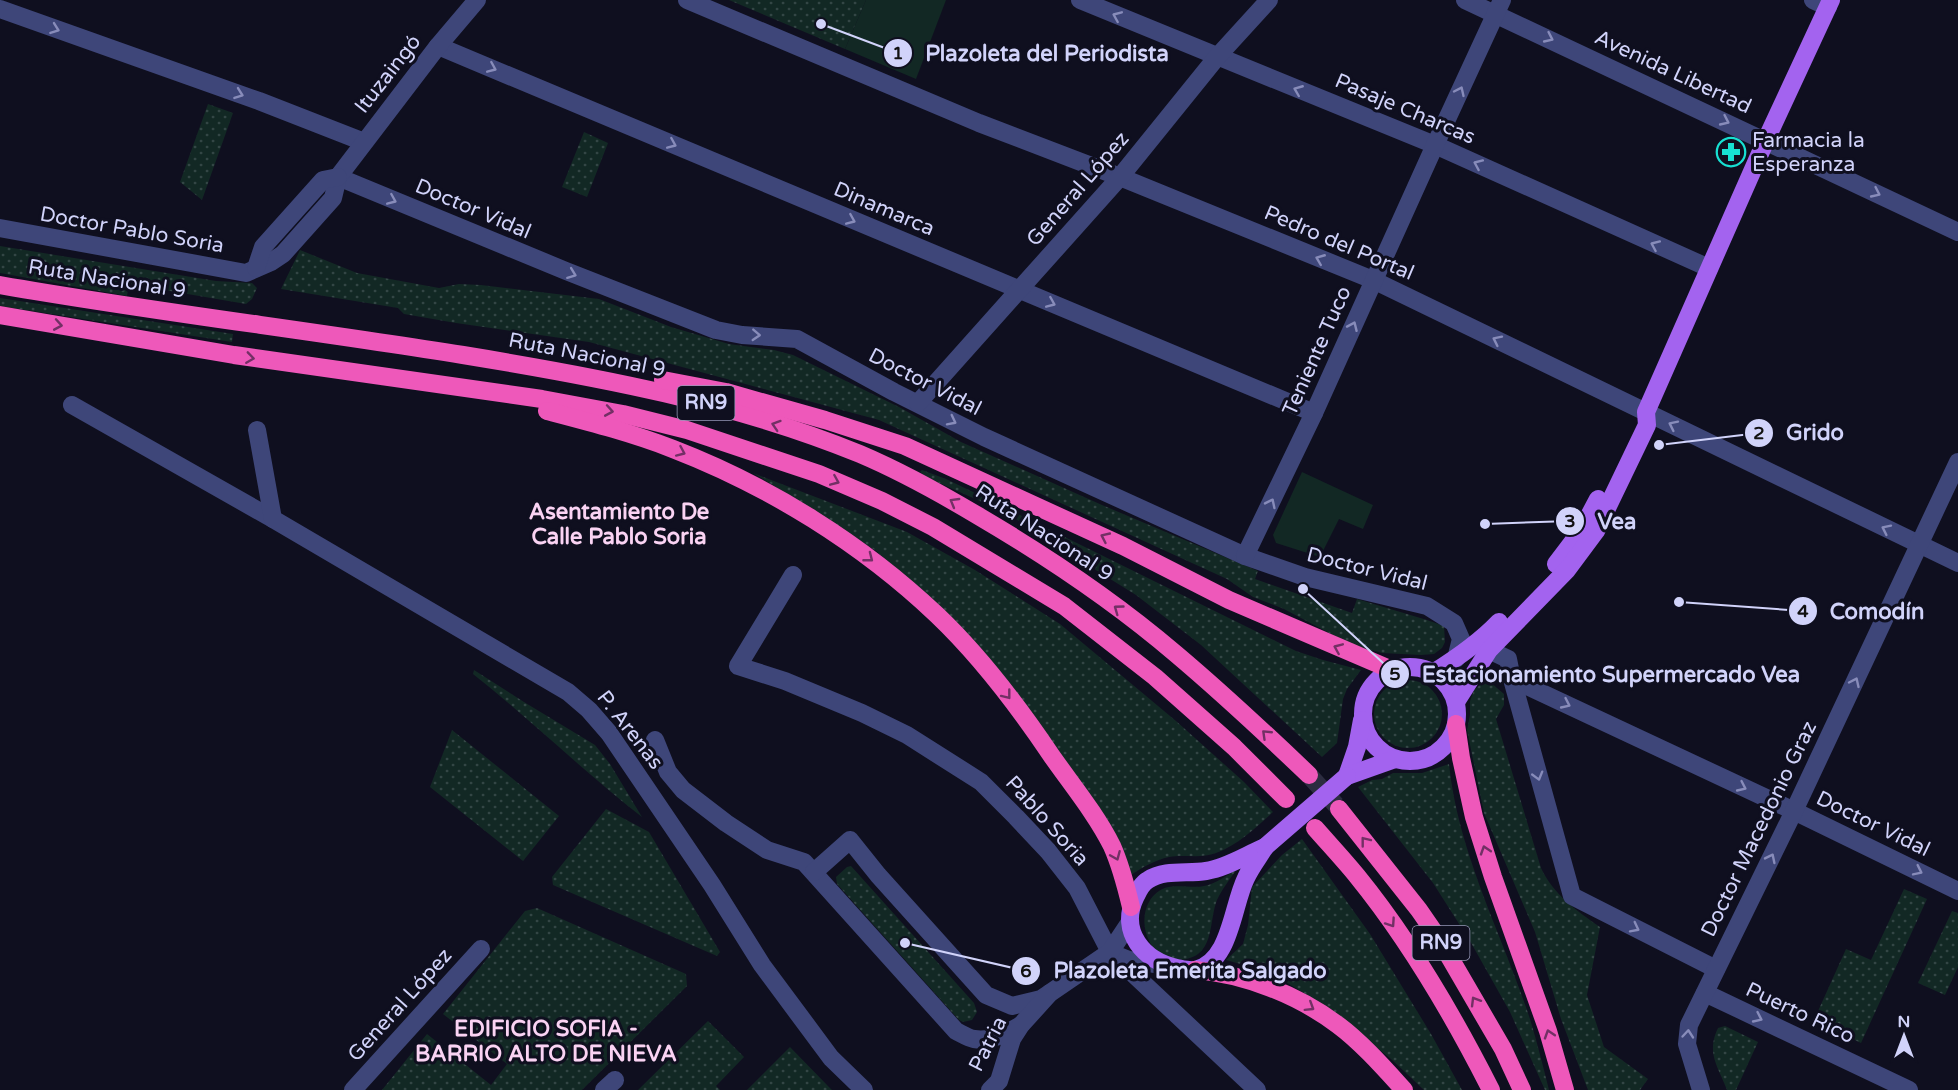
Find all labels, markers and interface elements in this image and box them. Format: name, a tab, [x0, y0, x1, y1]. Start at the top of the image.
one-way arrow	[1112, 11, 1123, 23]
one-way arrow	[49, 22, 60, 35]
street label: Avenida Libertad	[1591, 25, 1755, 119]
street label: Ituzaingó	[350, 30, 426, 118]
one-way arrow	[1542, 31, 1553, 43]
callout: Plazoleta del Periodista	[883, 33, 1181, 73]
text: Plazoleta del Periodista	[925, 41, 1169, 67]
text: 1	[892, 42, 904, 64]
one-way arrow	[486, 61, 497, 73]
street label: Pasaje Charcas	[1331, 68, 1479, 150]
one-way arrow	[1293, 85, 1304, 97]
one-way arrow	[233, 87, 244, 100]
one-way arrow	[1452, 87, 1464, 98]
one-way arrow	[1719, 114, 1730, 126]
street label: General López	[1022, 127, 1134, 251]
place label: Farmacia la Esperanza	[1752, 128, 1865, 177]
pharmacy icon: Farmacia la Esperanza	[1715, 136, 1747, 168]
one-way arrow	[665, 137, 676, 149]
one-way arrow	[1473, 159, 1484, 171]
street label: Doctor Vidal	[411, 173, 535, 245]
street label: Dinamarca	[830, 177, 938, 241]
one-way arrow	[1869, 185, 1880, 197]
one-way arrow	[385, 193, 396, 205]
street label: Pedro del Portal	[1260, 200, 1418, 286]
street label: Doctor Pablo Soria	[38, 202, 226, 258]
one-way arrow	[845, 213, 856, 225]
one-way arrow	[1651, 240, 1662, 252]
street label: Ruta Nacional 9	[26, 254, 188, 304]
one-way arrow	[1316, 254, 1327, 266]
one-way arrow	[566, 267, 577, 279]
street label: Teniente Tuco	[1277, 282, 1357, 420]
one-way arrow	[1044, 296, 1055, 308]
one-way arrow	[52, 318, 62, 331]
one-way arrow	[1345, 322, 1357, 333]
street label: Ruta Nacional 9	[506, 328, 668, 382]
one-way arrow	[752, 329, 761, 342]
one-way arrow	[1493, 336, 1504, 348]
street label: Doctor Vidal	[864, 343, 986, 421]
one-way arrow	[245, 351, 254, 363]
road number: RN9	[678, 386, 734, 420]
one-way arrow	[603, 404, 613, 417]
callout: Grido	[1744, 413, 1856, 453]
one-way arrow	[945, 414, 956, 425]
one-way arrow	[771, 419, 782, 432]
text: Grido	[1786, 420, 1844, 446]
one-way arrow	[1668, 421, 1679, 433]
text: 2	[1753, 422, 1765, 444]
one-way arrow	[675, 445, 686, 457]
one-way arrow	[829, 474, 840, 486]
street label: Ruta Nacional 9	[970, 479, 1118, 587]
one-way arrow	[950, 498, 960, 510]
one-way arrow	[1263, 498, 1275, 509]
district label: Asentamiento De Calle Pablo Soria	[529, 499, 709, 550]
callout: Vea	[1555, 501, 1648, 541]
text: Vea	[1598, 509, 1636, 535]
text: 3	[1564, 510, 1576, 532]
one-way arrow	[1881, 524, 1892, 536]
one-way arrow	[1101, 533, 1112, 545]
street label: Doctor Vidal	[1304, 542, 1430, 596]
one-way arrow	[862, 551, 873, 562]
callout: Comodín	[1788, 591, 1936, 631]
text: Comodín	[1830, 599, 1924, 625]
text: 4	[1797, 600, 1809, 622]
one-way arrow	[1113, 605, 1124, 616]
one-way arrow	[1333, 643, 1344, 655]
callout: Estacionamiento Supermercado Vea	[1380, 654, 1812, 694]
text: Estacionamiento Supermercado Vea	[1422, 662, 1800, 688]
text: 5	[1389, 663, 1401, 685]
one-way arrow	[1847, 677, 1859, 688]
street label: P. Arenas	[591, 686, 669, 774]
one-way arrow	[999, 688, 1010, 699]
one-way arrow	[1559, 697, 1570, 709]
street label: Doctor Macedonio Graz	[1696, 717, 1822, 941]
one-way arrow	[1263, 731, 1274, 742]
street label: Pablo Soria	[1000, 771, 1094, 871]
one-way arrow	[1531, 771, 1544, 781]
one-way arrow	[1736, 779, 1747, 791]
street label: Doctor Vidal	[1812, 786, 1934, 862]
one-way arrow	[1361, 837, 1372, 848]
one-way arrow	[1479, 845, 1492, 856]
one-way arrow	[1109, 850, 1121, 861]
one-way arrow	[1764, 853, 1775, 864]
one-way arrow	[1912, 864, 1923, 876]
one-way arrow	[1384, 916, 1395, 927]
one-way arrow	[1628, 921, 1639, 932]
road number: RN9	[1412, 926, 1470, 960]
street label: General López	[343, 943, 457, 1067]
callout: Plazoleta Emerita Salgado	[1011, 951, 1339, 991]
text: Plazoleta Emerita Salgado	[1053, 958, 1327, 984]
text: 6	[1020, 960, 1032, 982]
street label: Puerto Rico	[1742, 977, 1858, 1049]
one-way arrow	[1471, 997, 1483, 1007]
one-way arrow	[1304, 1000, 1314, 1012]
north arrow	[1874, 1006, 1934, 1066]
one-way arrow	[1751, 1010, 1762, 1022]
street label: Patria	[964, 1012, 1012, 1076]
text: N	[1898, 1012, 1910, 1032]
district label: EDIFICIO SOFIA - BARRIO ALTO DE NIEVA	[415, 1016, 677, 1067]
one-way arrow	[1543, 1029, 1556, 1040]
one-way arrow	[1681, 1029, 1694, 1038]

